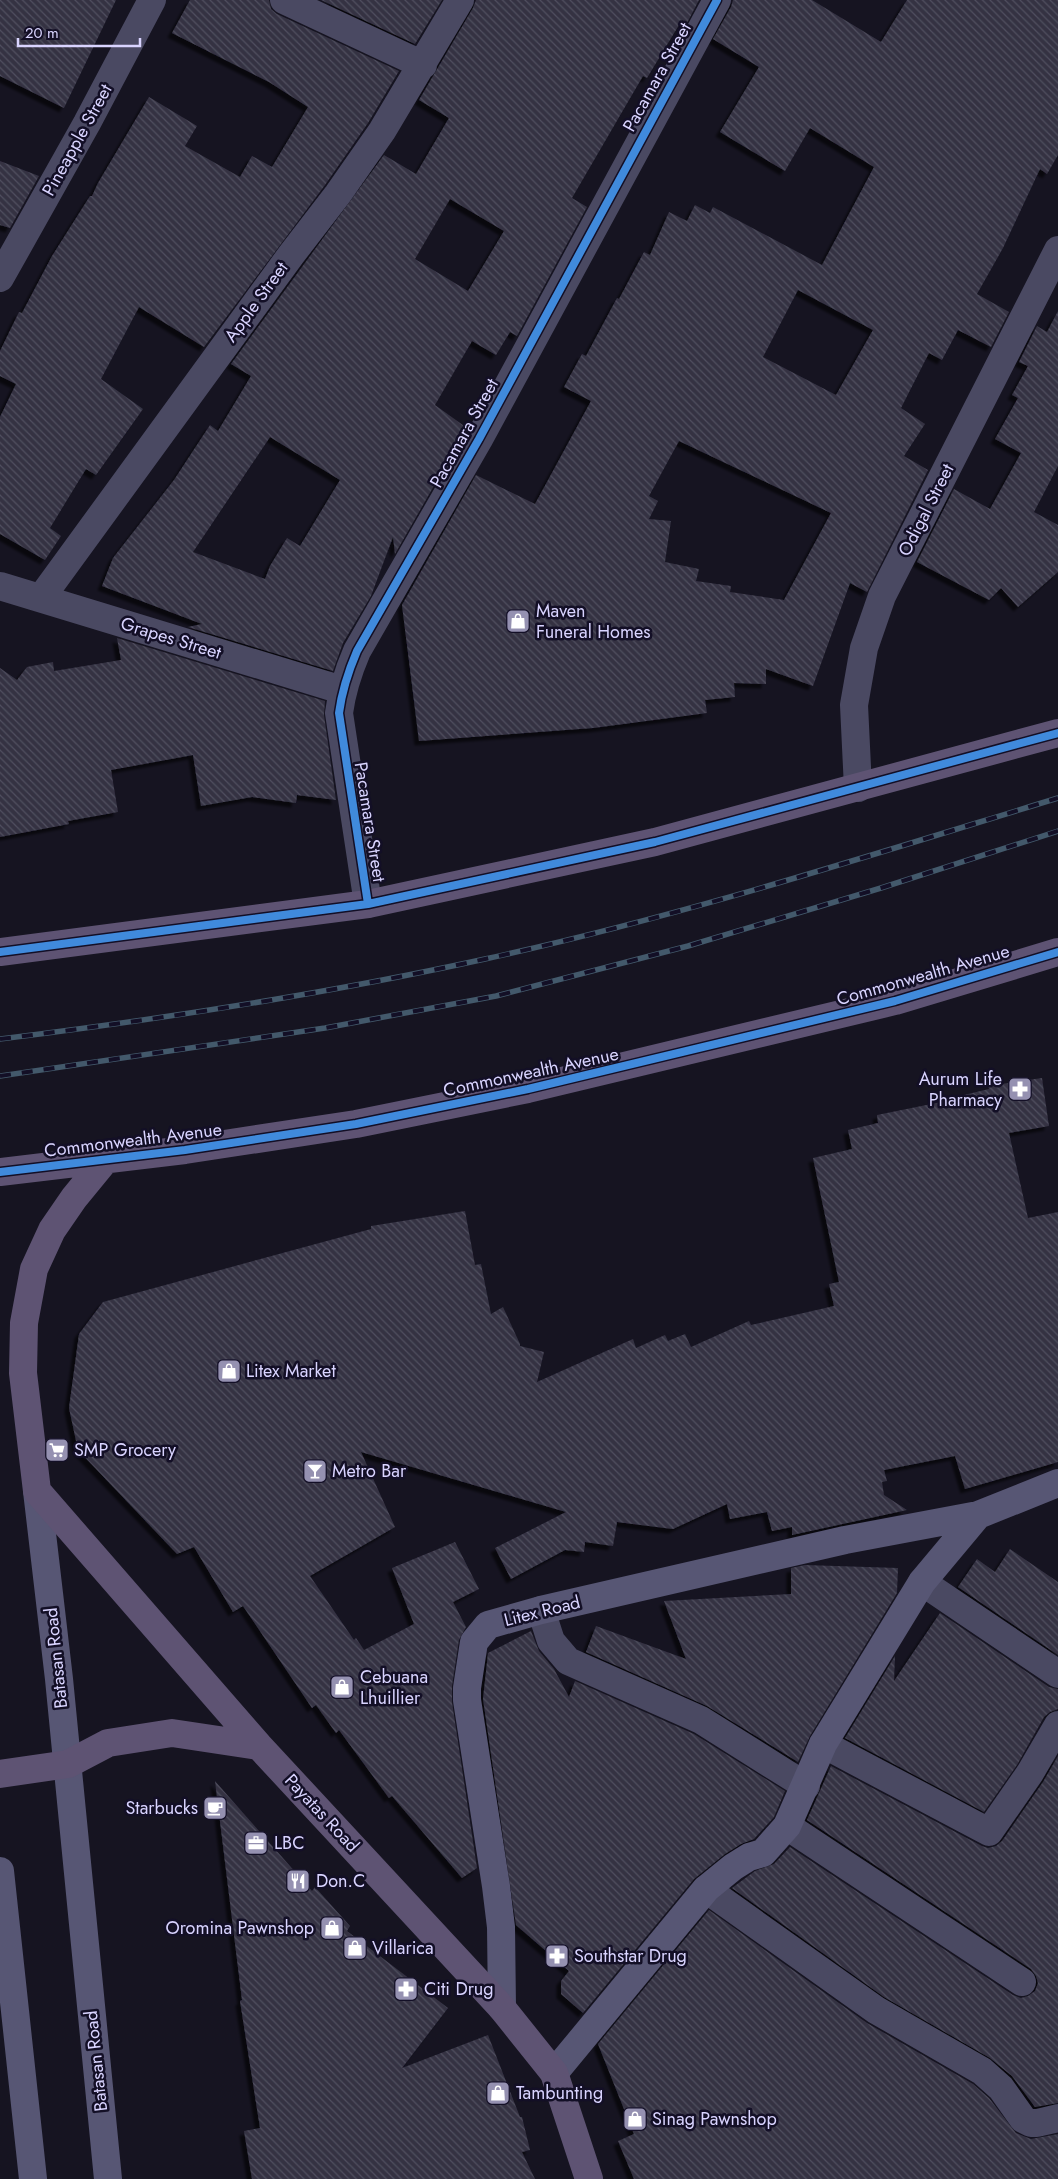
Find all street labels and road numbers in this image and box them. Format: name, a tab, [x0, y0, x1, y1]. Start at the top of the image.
street label: Pacamara Street	[616, 17, 698, 136]
street label: Pineapple Street	[36, 79, 119, 201]
street label: Apple Street	[218, 256, 295, 348]
street label: Pacamara Street	[423, 373, 505, 492]
street label: Odigal Street	[892, 459, 961, 561]
street label: Grapes Street	[118, 610, 225, 666]
street label: Pacamara Street	[348, 760, 392, 885]
street label: Commonwealth Avenue	[834, 938, 1012, 1012]
street label: Commonwealth Avenue	[441, 1041, 621, 1103]
street label: Commonwealth Avenue	[43, 1116, 223, 1164]
street label: Litex Road	[501, 1589, 583, 1633]
street label: Batasan Road	[38, 1606, 74, 1710]
street label: Payatas Road	[279, 1768, 365, 1858]
street label: Batasan Road	[78, 2009, 114, 2113]

